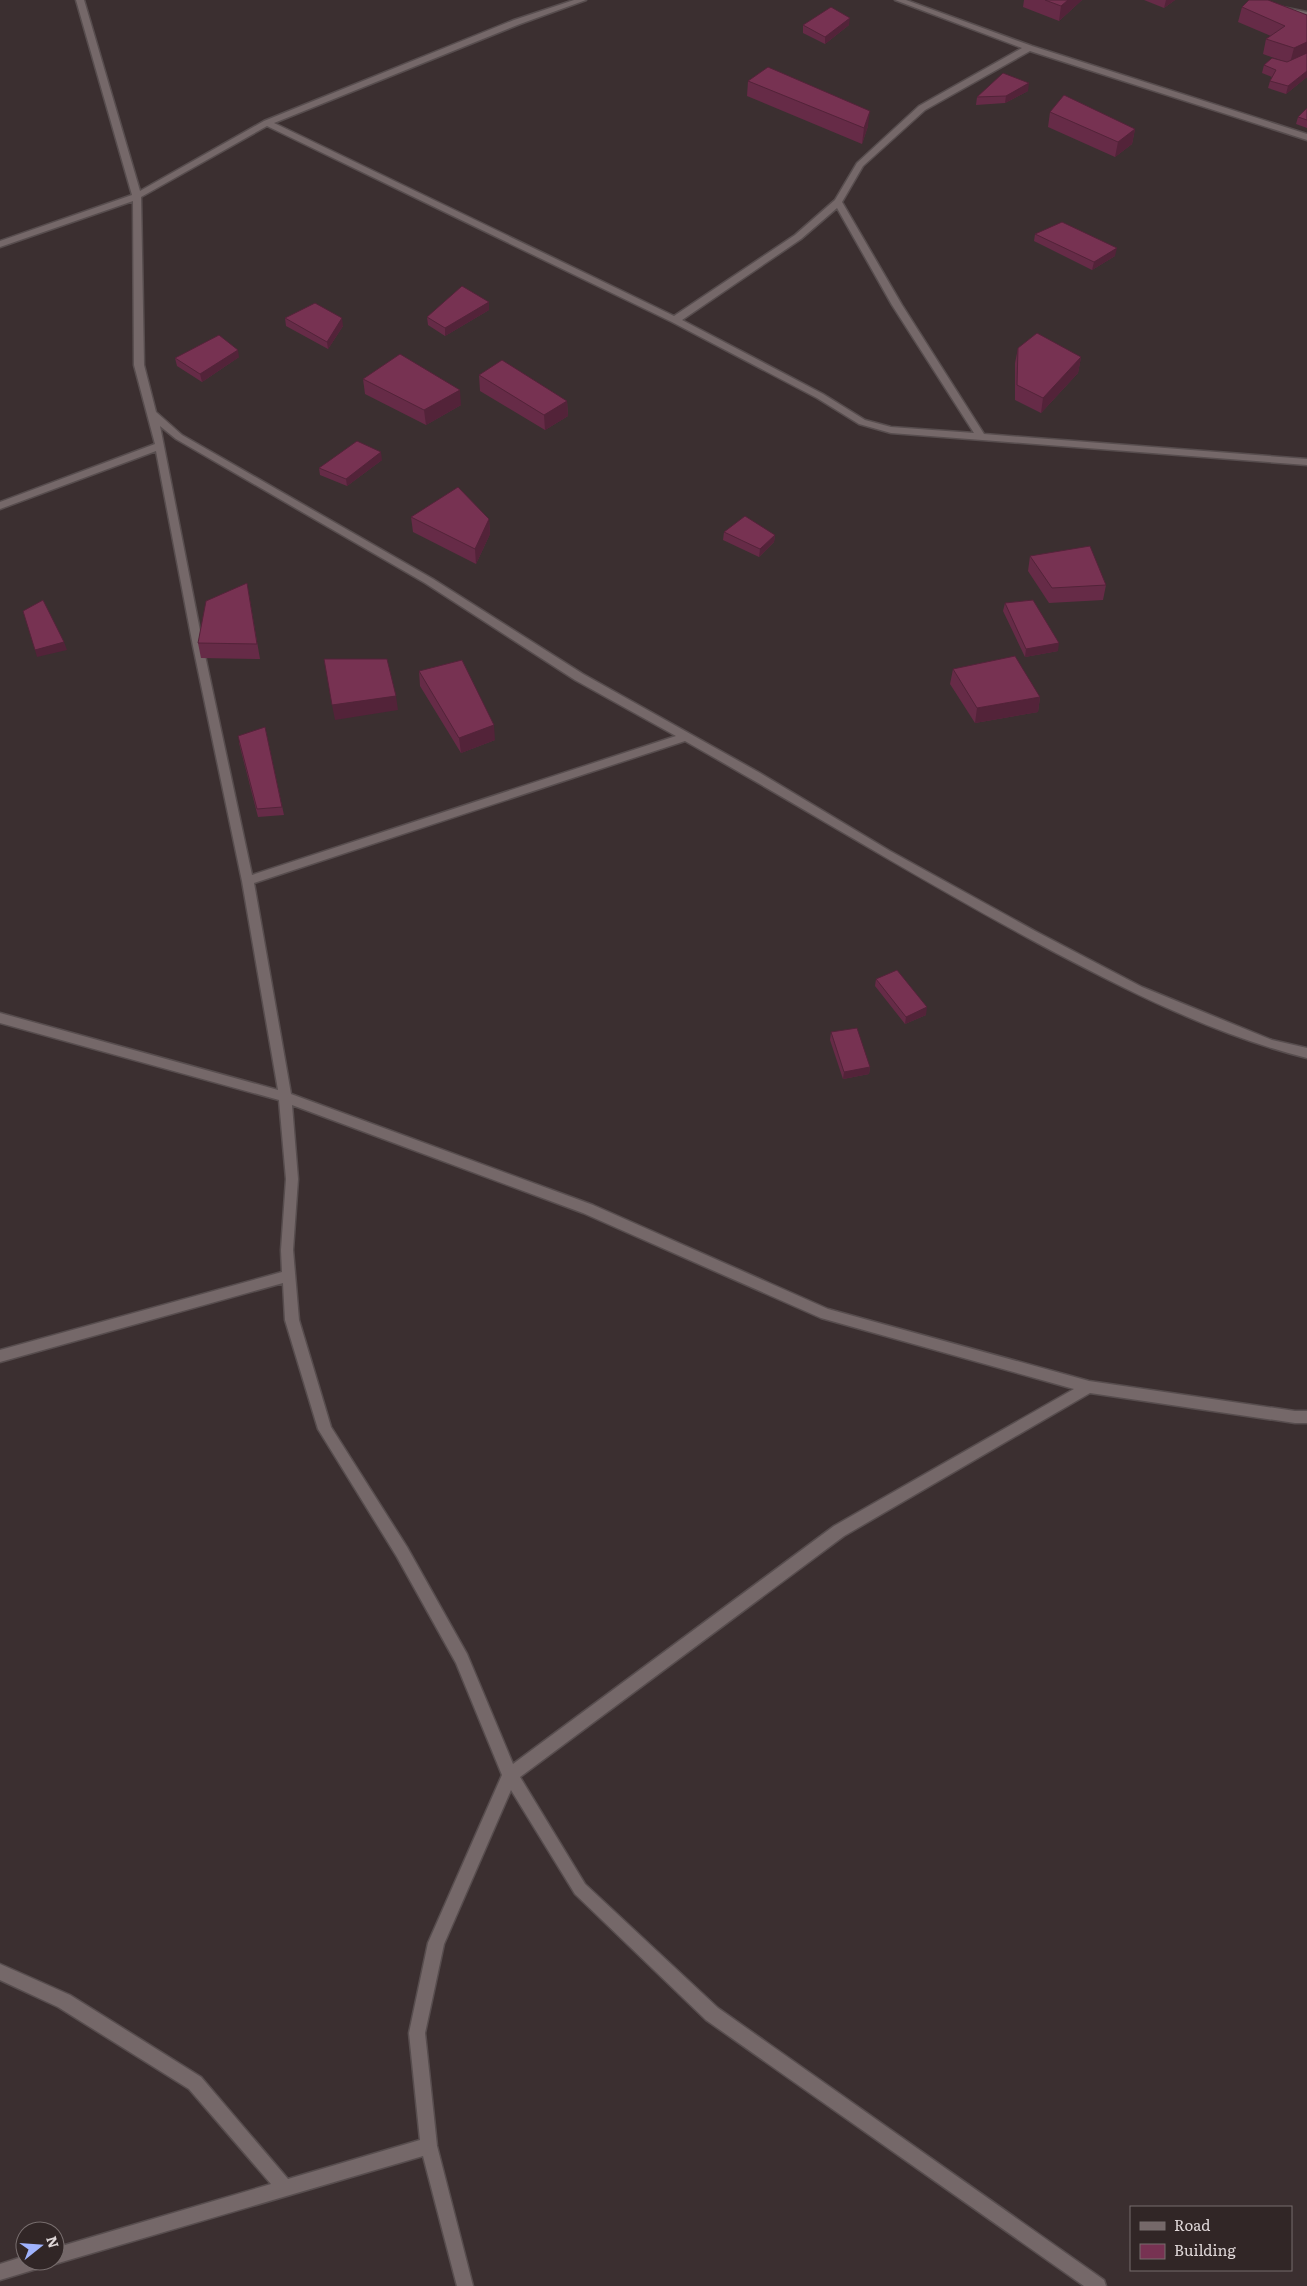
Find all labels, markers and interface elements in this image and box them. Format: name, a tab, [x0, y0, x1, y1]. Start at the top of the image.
legend	[1130, 2206, 1292, 2271]
text: Road	[1174, 2213, 1210, 2236]
north arrow	[15, 2221, 65, 2271]
text: N	[42, 2233, 65, 2251]
text: Building	[1174, 2238, 1236, 2261]

